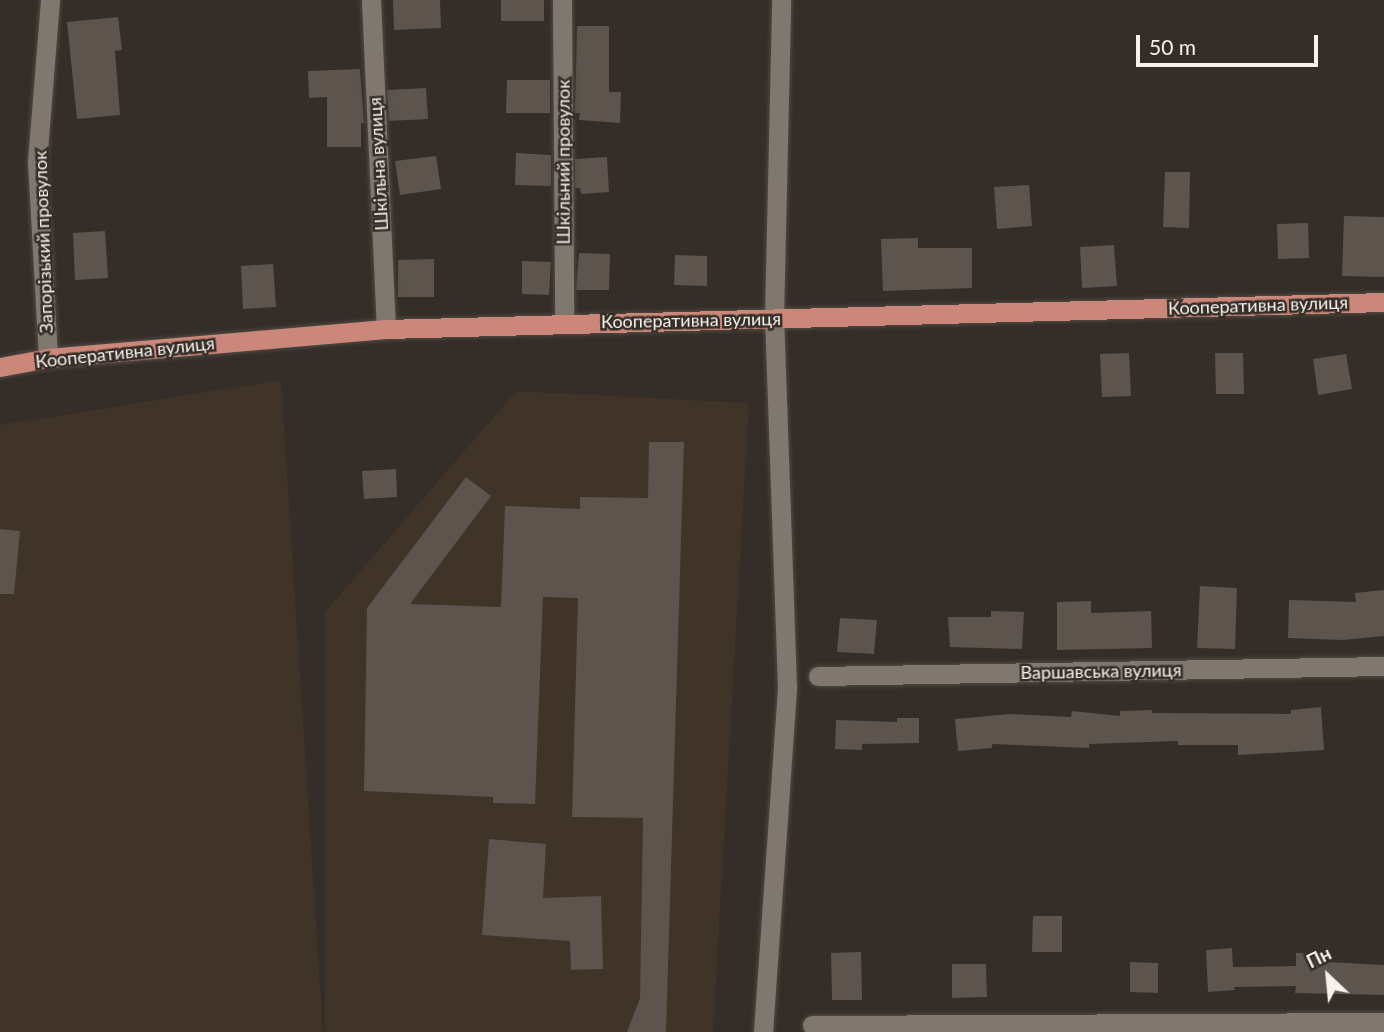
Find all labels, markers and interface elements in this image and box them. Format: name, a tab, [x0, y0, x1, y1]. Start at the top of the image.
scale bar	[1139, 21, 1321, 65]
text: 50 m	[1149, 34, 1196, 59]
street label: Шкільний провулок	[552, 79, 574, 245]
street label: Шкільна вулиця	[364, 97, 392, 231]
street label: Запорізький провулок	[29, 150, 57, 334]
street label: Кооперативна вулиця	[1168, 291, 1348, 319]
street label: Кооперативна вулиця	[601, 308, 781, 332]
street label: Кооперативна вулиця	[34, 332, 216, 372]
street label: Варшавська вулиця	[1020, 659, 1182, 683]
north arrow	[1293, 941, 1363, 1011]
text: Пн	[1302, 941, 1335, 972]

